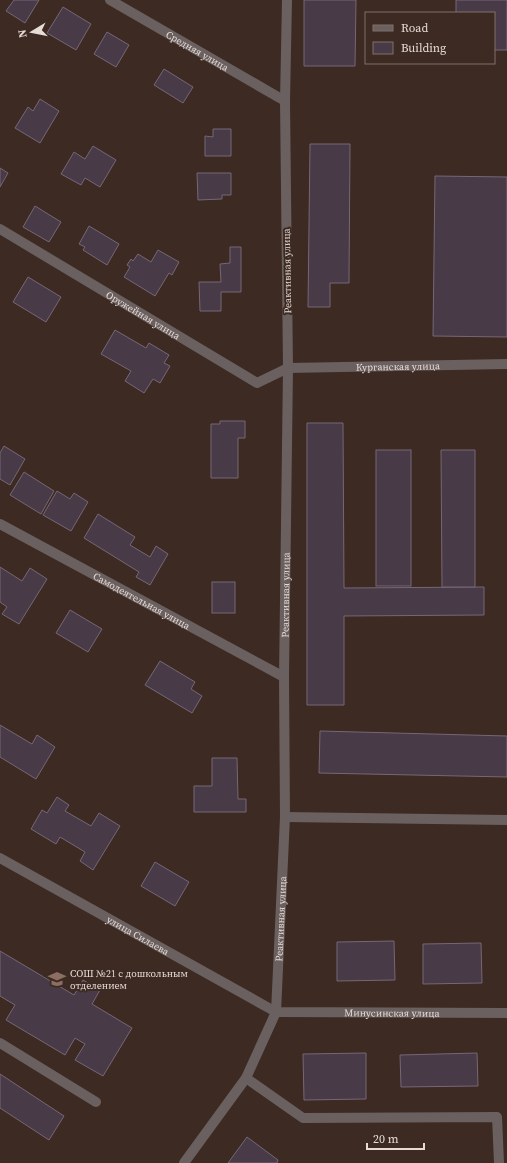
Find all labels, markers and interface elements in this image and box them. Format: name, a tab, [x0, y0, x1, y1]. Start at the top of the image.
north arrow	[12, 12, 52, 52]
legend	[365, 12, 495, 64]
text: Road	[401, 20, 428, 36]
street label: Средняя улица	[164, 27, 232, 74]
text: N	[15, 28, 31, 39]
text: Building	[401, 40, 446, 56]
street label: Реактивная улица	[280, 227, 294, 314]
street label: Оружейная улица	[104, 288, 183, 343]
street label: Курганская улица	[356, 359, 441, 373]
street label: Реактивная улица	[278, 551, 292, 638]
street label: Самодеятельная улица	[91, 569, 193, 632]
street label: Реактивная улица	[272, 875, 289, 962]
street label: улица Силаева	[104, 912, 172, 958]
place label: СОШ №21 с дошкольным отделением	[70, 967, 188, 992]
school or university icon: СОШ №21 с дошкольным отделением	[47, 969, 67, 989]
street label: Минусинская улица	[344, 1006, 441, 1019]
scale bar	[367, 1125, 424, 1151]
text: 20 m	[373, 1131, 399, 1147]

